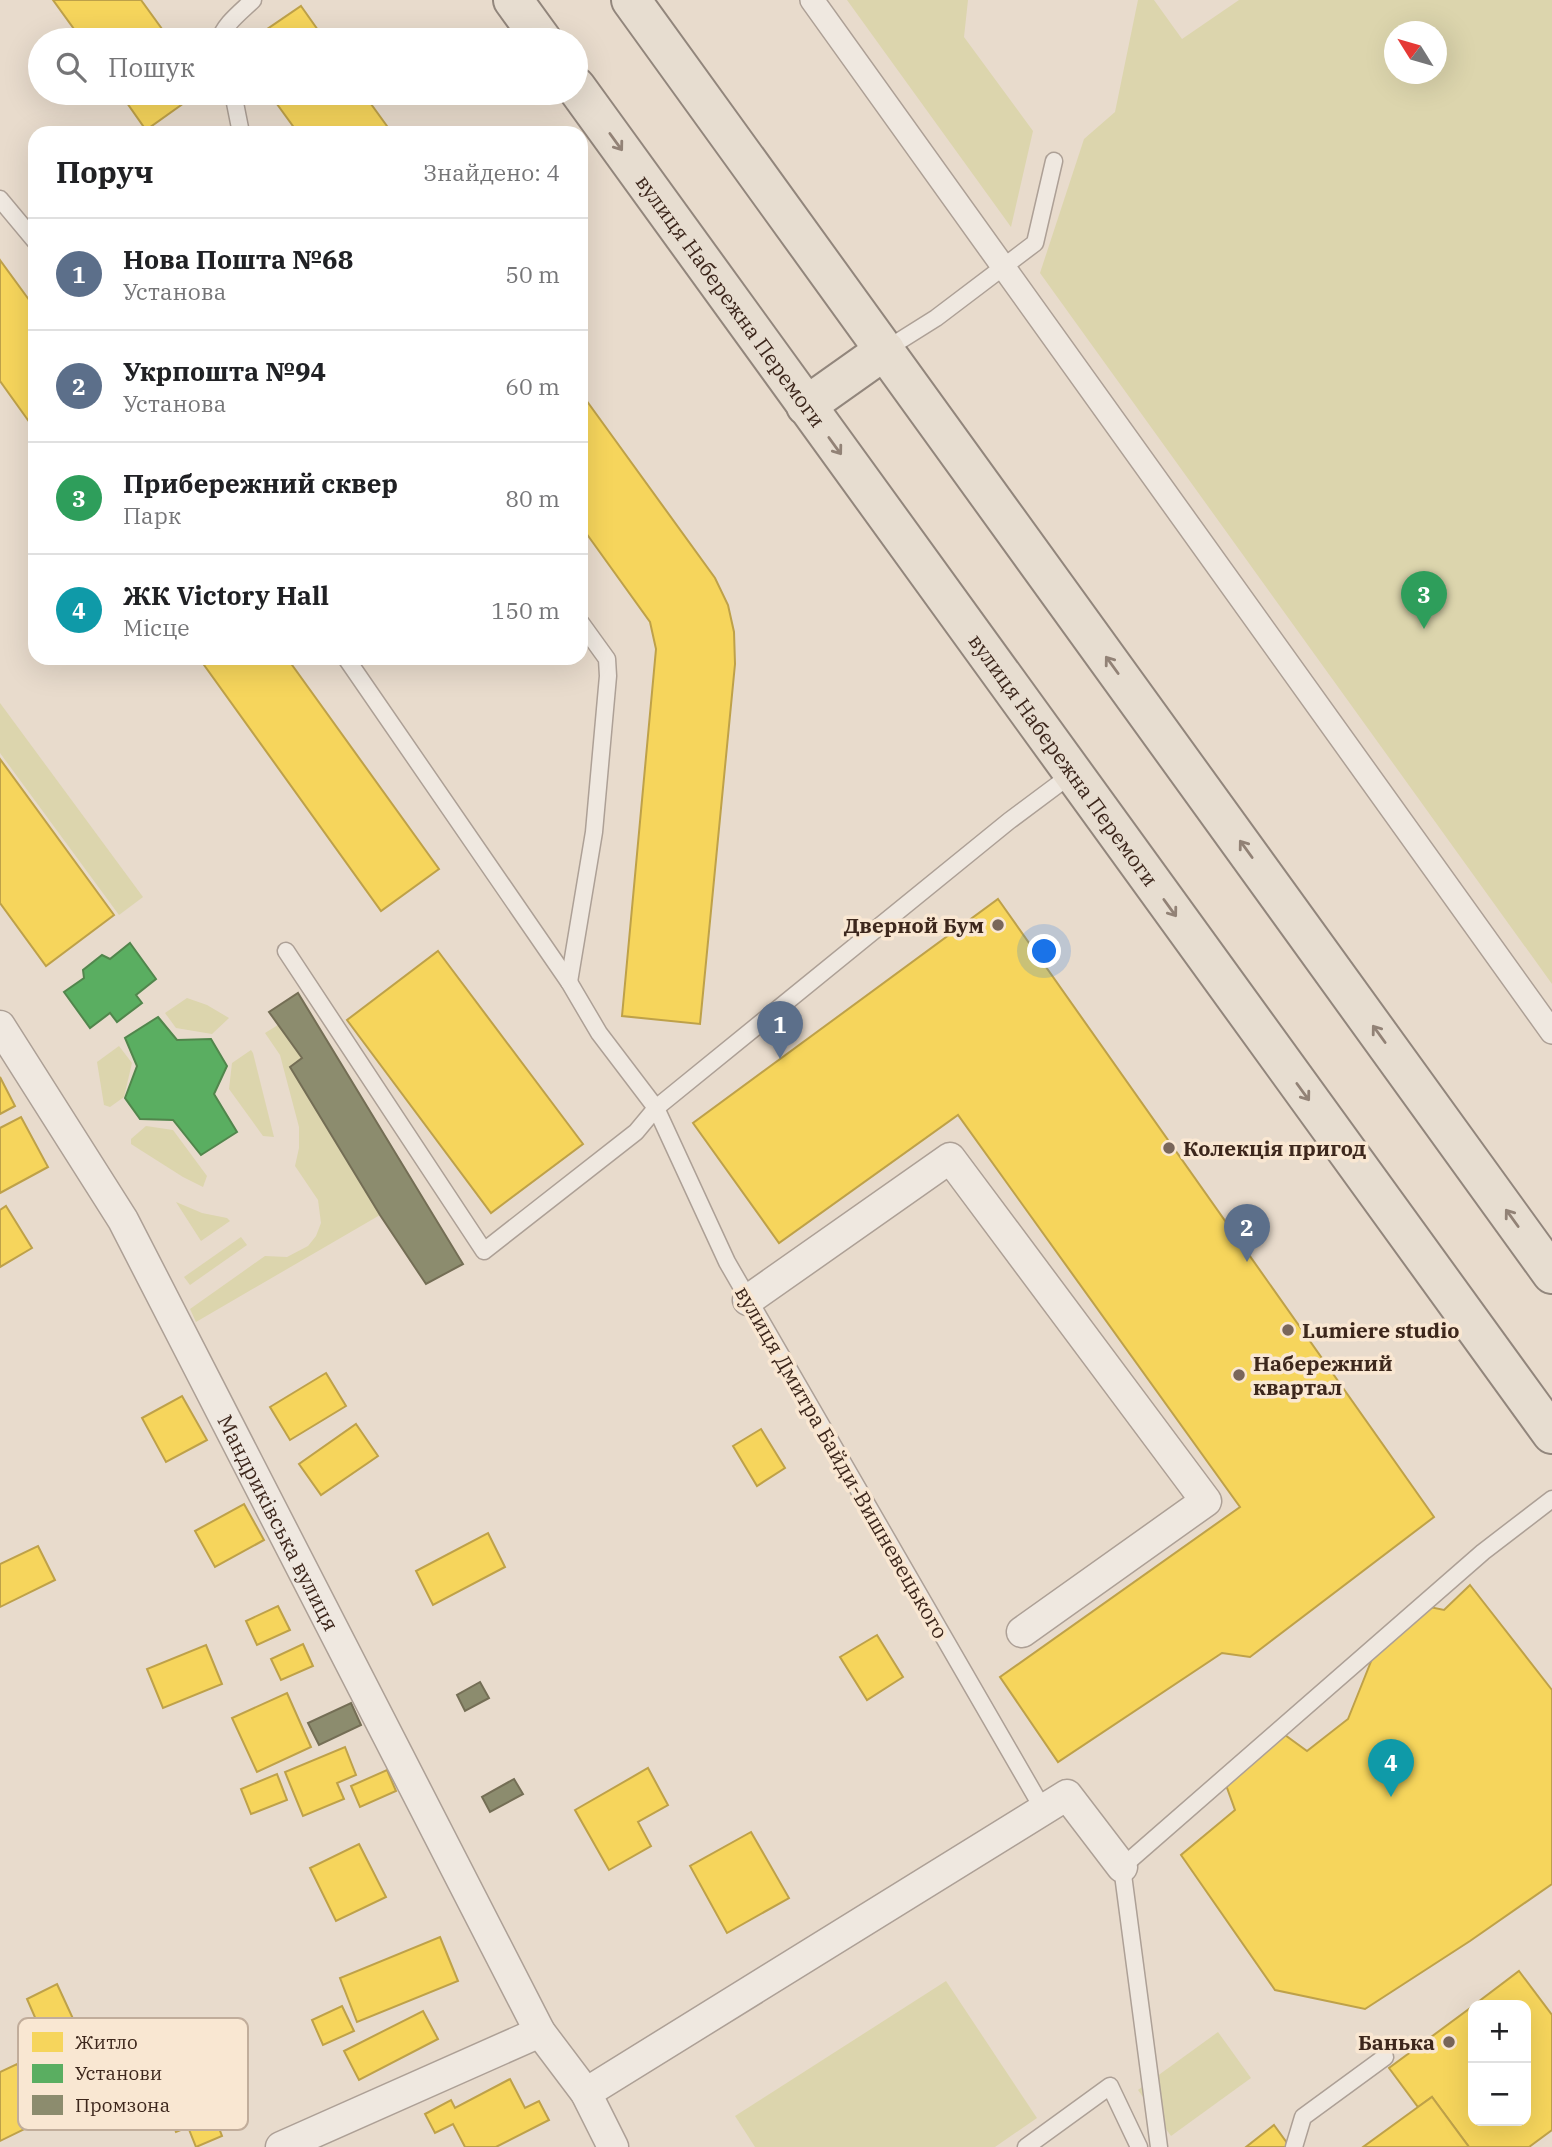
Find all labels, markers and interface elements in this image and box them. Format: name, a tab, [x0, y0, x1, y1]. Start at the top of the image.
north arrow	[1384, 21, 1447, 84]
search box	[28, 28, 588, 105]
icon: search	[52, 48, 90, 86]
text: Пошук	[108, 50, 195, 84]
one-way arrow	[609, 132, 623, 151]
text: Поруч	[56, 152, 153, 191]
text: Знайдено: 4	[423, 157, 560, 187]
street label: вулиця Набережна Перемоги	[630, 169, 832, 433]
text: Нова Пошта №68	[123, 242, 353, 276]
text: 1	[72, 259, 86, 289]
text: 50 m	[505, 259, 560, 289]
text: Установа	[123, 276, 226, 306]
text: Укрпошта №94	[123, 354, 326, 388]
text: 2	[72, 371, 86, 401]
text: 60 m	[505, 371, 560, 401]
text: Установа	[123, 388, 226, 418]
one-way arrow	[828, 436, 842, 455]
text: Прибережний сквер	[123, 466, 398, 500]
text: 3	[72, 483, 86, 513]
text: 80 m	[505, 483, 560, 513]
text: Парк	[123, 500, 181, 530]
pin: 3	[1401, 571, 1447, 629]
text: ЖК Victory Hall	[123, 578, 329, 612]
text: 4	[72, 595, 86, 625]
text: 150 m	[491, 595, 560, 625]
text: Місце	[123, 612, 190, 642]
street label: вулиця Набережна Перемоги	[963, 628, 1165, 892]
one-way arrow	[1105, 656, 1120, 675]
one-way arrow	[1238, 840, 1253, 859]
one-way arrow	[1162, 898, 1177, 917]
place label: Дверной Бум	[844, 911, 984, 939]
marker: Дверной Бум	[990, 917, 1006, 933]
your location	[1027, 934, 1061, 968]
pin: 1	[757, 1001, 803, 1059]
one-way arrow	[1372, 1025, 1386, 1044]
one-way arrow	[1296, 1082, 1310, 1101]
place label: Колекція пригод	[1183, 1134, 1367, 1162]
marker: Колекція пригод	[1161, 1140, 1177, 1156]
pin: 2	[1224, 1204, 1270, 1262]
one-way arrow	[1505, 1209, 1519, 1228]
street label: вулиця Дмитра Байди-Вишневецького	[729, 1280, 955, 1644]
place label: Lumiere studio	[1302, 1316, 1459, 1344]
marker: Lumiere studio	[1280, 1322, 1296, 1338]
place label: Набережний квартал	[1253, 1349, 1393, 1401]
marker: Набережний квартал	[1231, 1367, 1247, 1383]
street label: Мандриківська вулиця	[211, 1410, 346, 1636]
pin: 4	[1368, 1739, 1414, 1797]
map controls	[1468, 2000, 1531, 2126]
button: +	[1468, 2000, 1531, 2063]
legend	[18, 2018, 248, 2130]
place label: Банька	[1358, 2028, 1435, 2056]
text: Житло	[75, 2030, 138, 2054]
marker: Банька	[1441, 2034, 1457, 2050]
text: Установи	[75, 2061, 162, 2085]
button: −	[1468, 2063, 1531, 2126]
text: Промзона	[75, 2093, 170, 2117]

